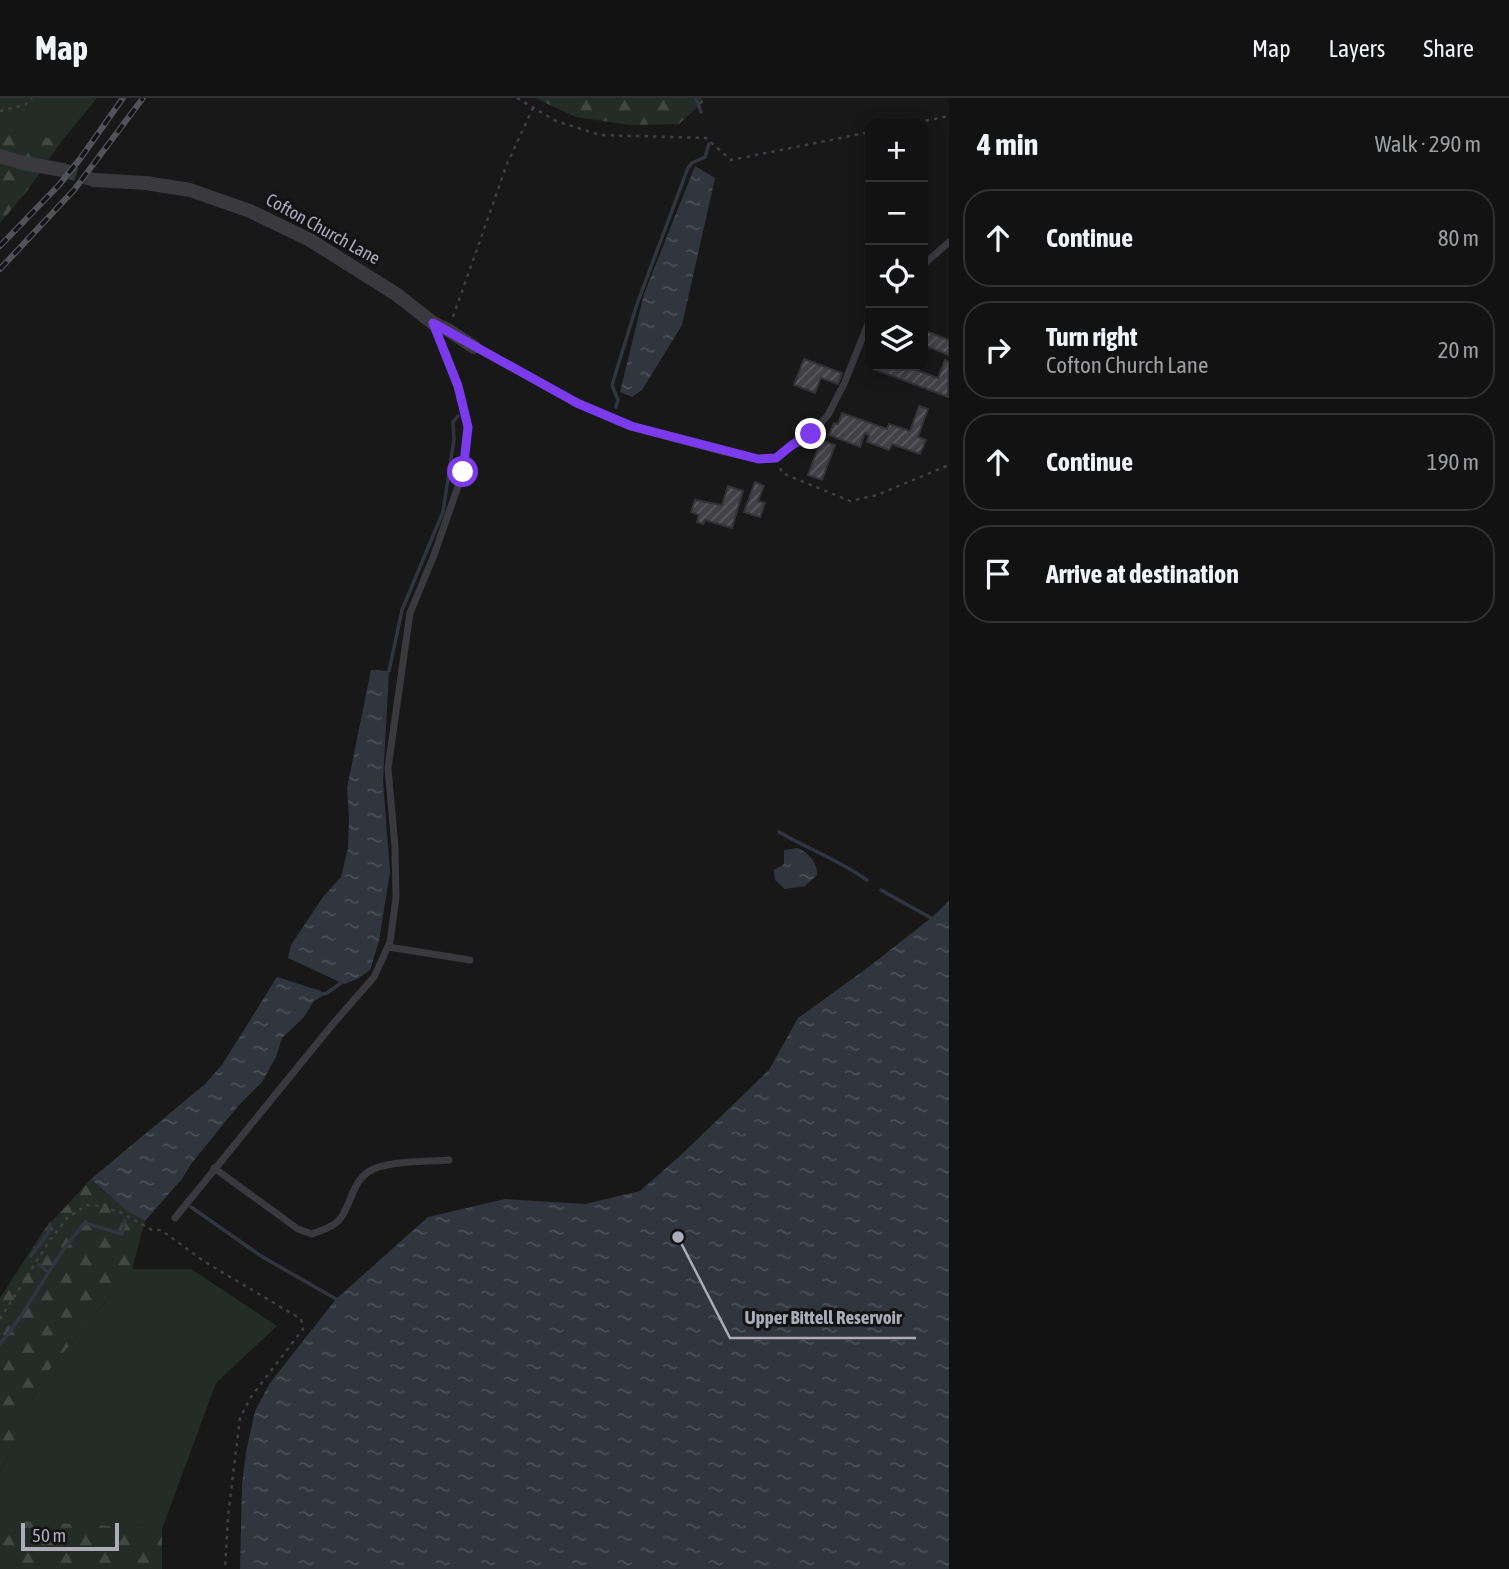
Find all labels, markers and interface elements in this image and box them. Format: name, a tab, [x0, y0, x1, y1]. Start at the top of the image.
text: Map	[35, 29, 88, 67]
text: Map	[1252, 35, 1291, 62]
text: Layers	[1329, 35, 1385, 62]
text: Share	[1423, 35, 1474, 62]
map controls	[865, 119, 928, 371]
button: +	[865, 119, 928, 182]
text: 4 min	[977, 127, 1038, 161]
text: Walk · 290 m	[1375, 131, 1481, 157]
button: −	[865, 182, 928, 245]
street label: Cofton Church Lane	[263, 189, 384, 269]
icon: ahead	[979, 219, 1017, 257]
text: Continue	[1046, 223, 1133, 253]
text: 80 m	[1438, 225, 1479, 251]
button: locate	[865, 245, 928, 308]
button: layers	[865, 308, 928, 371]
text: Turn right	[1046, 322, 1137, 352]
icon: right	[979, 331, 1017, 369]
text: 20 m	[1438, 337, 1479, 363]
text: Cofton Church Lane	[1046, 352, 1208, 378]
route end	[795, 418, 826, 449]
icon: ahead	[979, 443, 1017, 481]
text: Continue	[1046, 447, 1133, 477]
text: 190 m	[1427, 449, 1479, 475]
route start	[447, 456, 478, 487]
icon: arrive	[979, 555, 1017, 593]
text: Arrive at destination	[1046, 559, 1239, 589]
callout: Upper Bittell Reservoir	[730, 1298, 916, 1338]
text: Upper Bittell Reservoir	[744, 1306, 902, 1328]
scale bar	[21, 1520, 119, 1552]
text: 50 m	[32, 1524, 66, 1546]

